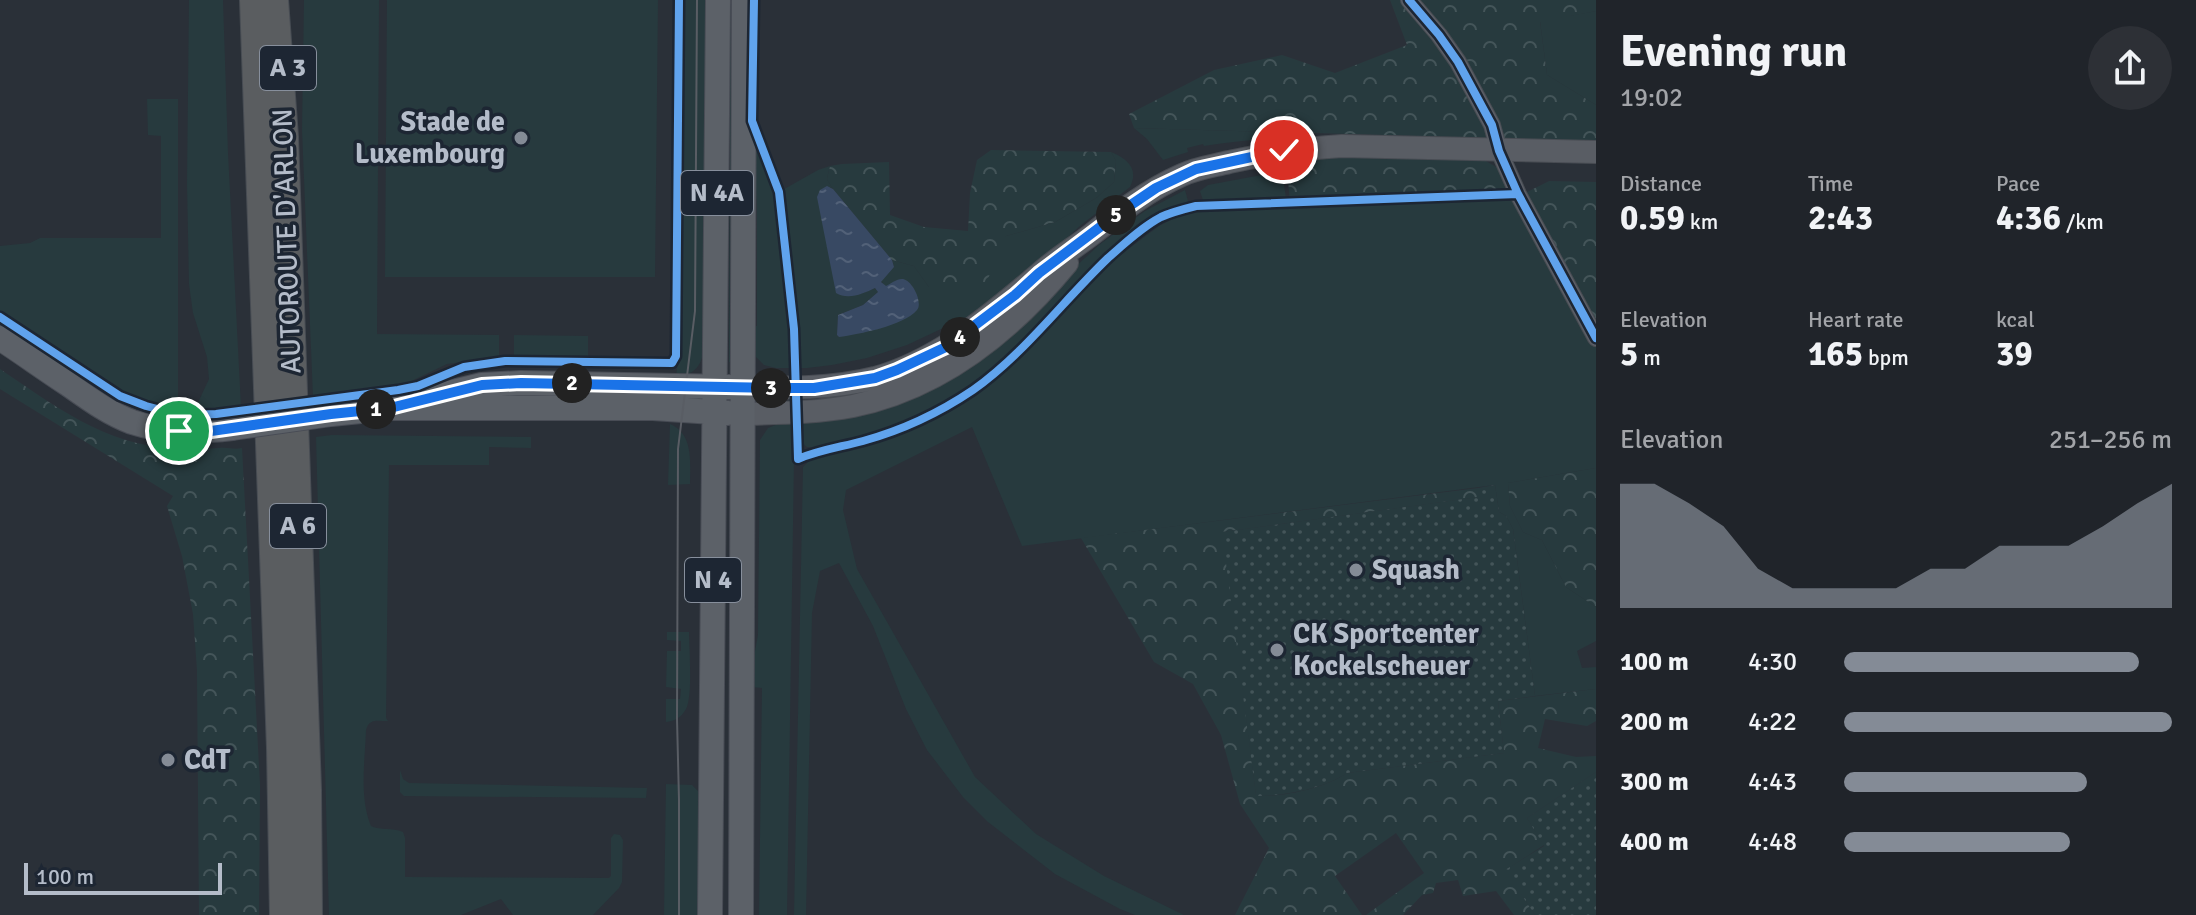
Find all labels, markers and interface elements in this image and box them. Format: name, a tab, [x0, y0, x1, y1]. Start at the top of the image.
text: Evening run	[1620, 25, 1847, 79]
button: share	[2088, 26, 2172, 110]
road number: A 3	[260, 46, 316, 90]
text: 19:02	[1620, 82, 1683, 114]
place label: Stade de Luxembourg	[355, 105, 505, 171]
street label: AUTOROUTE D'ARLON	[265, 108, 309, 374]
pin	[1250, 116, 1318, 184]
icon: check	[1262, 128, 1306, 172]
marker: Stade de Luxembourg	[512, 129, 530, 147]
text: Distance	[1620, 170, 1702, 197]
text: Time	[1808, 170, 1853, 197]
text: Pace	[1996, 170, 2040, 197]
road number: N 4A	[681, 171, 753, 215]
pin: 5	[1096, 195, 1136, 235]
text: 0.59	[1620, 197, 1685, 239]
text: 2:43	[1808, 197, 1873, 239]
text: 4:36	[1996, 197, 2061, 239]
text: 5	[1110, 201, 1122, 228]
text: km	[1685, 208, 1718, 235]
text: /km	[2061, 208, 2104, 235]
text: Elevation	[1620, 306, 1708, 333]
text: Heart rate	[1808, 306, 1903, 333]
text: kcal	[1996, 306, 2035, 333]
pin: 4	[940, 317, 980, 357]
text: 4	[954, 323, 966, 350]
text: 5	[1620, 333, 1638, 375]
text: 165	[1808, 333, 1863, 375]
text: 39	[1996, 333, 2033, 375]
text: m	[1638, 344, 1661, 371]
text: bpm	[1863, 344, 1909, 371]
pin: 2	[552, 363, 592, 403]
pin: 3	[751, 368, 791, 408]
text: 2	[566, 369, 578, 396]
text: 3	[765, 374, 777, 401]
pin: 1	[356, 389, 396, 429]
text: 1	[370, 395, 382, 422]
pin	[145, 397, 213, 465]
icon: arrive	[157, 409, 201, 453]
text: Elevation	[1620, 424, 1724, 456]
text: 251–256 m	[2049, 424, 2172, 456]
road number: A 6	[270, 504, 326, 548]
place label: Squash	[1372, 553, 1460, 587]
road number: N 4	[685, 558, 741, 602]
marker: Squash	[1347, 561, 1365, 579]
place label: CK Sportcenter Kockelscheuer	[1293, 617, 1480, 683]
marker: CK Sportcenter Kockelscheuer	[1268, 641, 1286, 659]
text: 100 m	[1620, 646, 1689, 678]
text: 4:30	[1748, 646, 1797, 678]
text: 200 m	[1620, 706, 1689, 738]
text: 4:22	[1748, 706, 1797, 738]
place label: CdT	[184, 743, 231, 777]
marker: CdT	[159, 751, 177, 769]
text: 300 m	[1620, 766, 1689, 798]
text: 4:43	[1748, 766, 1797, 798]
text: 400 m	[1620, 826, 1689, 858]
text: 4:48	[1748, 826, 1797, 858]
scale bar	[24, 859, 222, 895]
text: 100 m	[36, 863, 94, 890]

